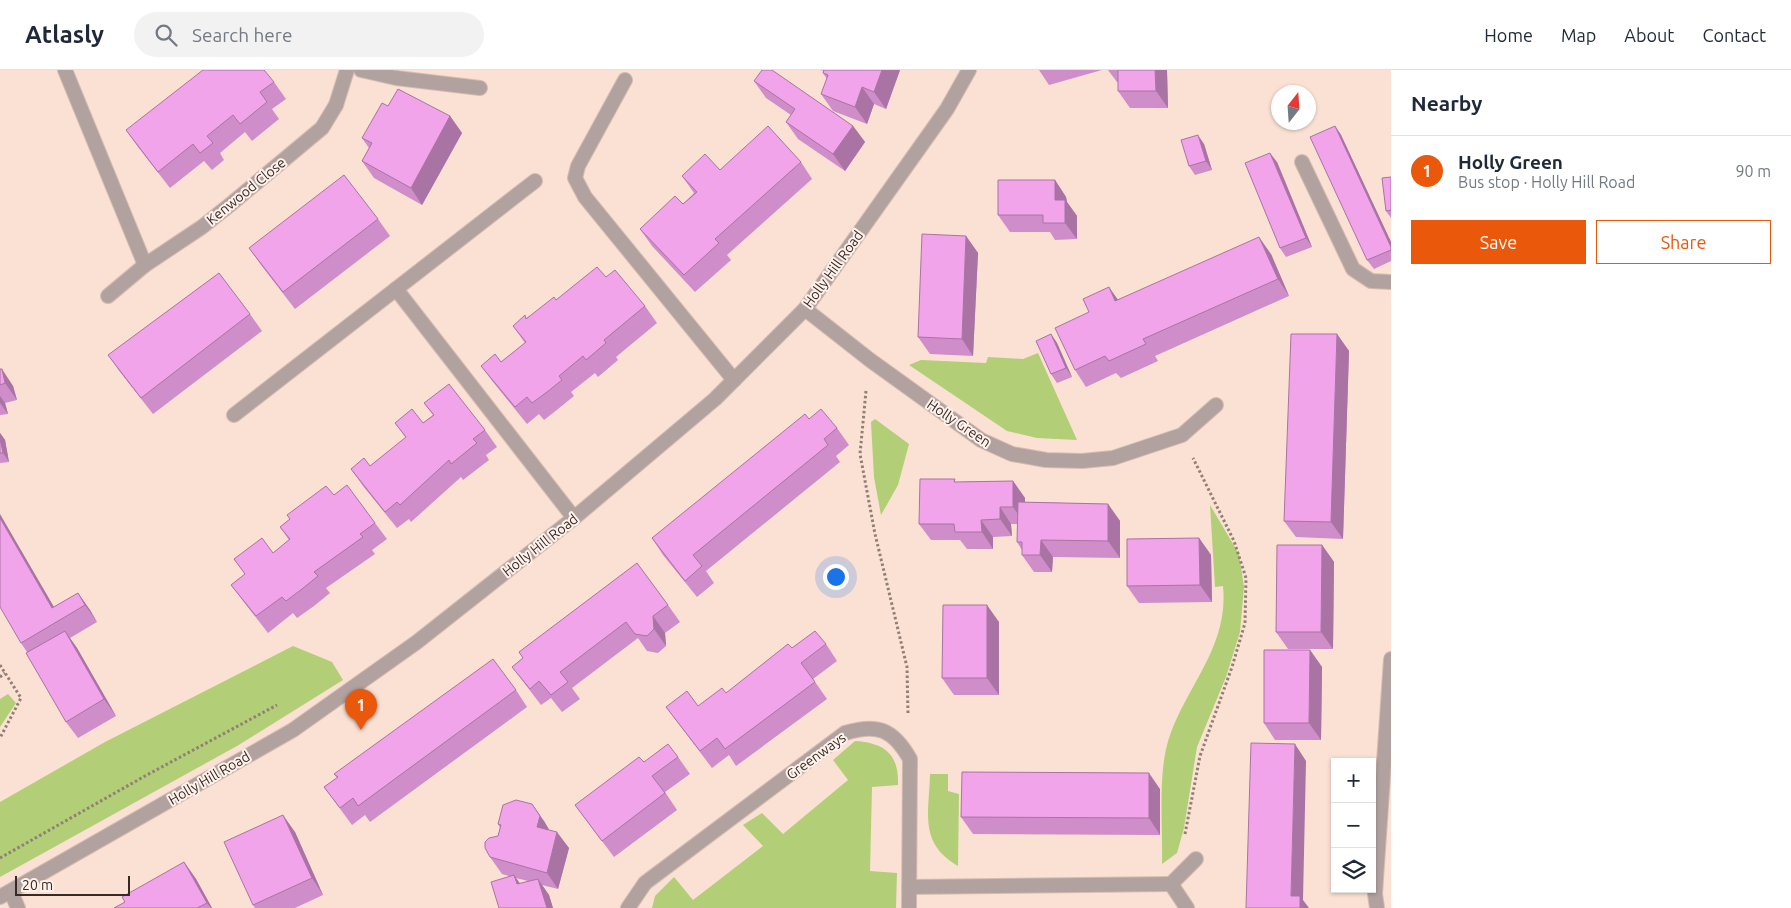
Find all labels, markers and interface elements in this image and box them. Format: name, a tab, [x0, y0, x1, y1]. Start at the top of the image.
search box	[134, 12, 484, 57]
text: Atlasly	[25, 21, 104, 48]
icon: search	[152, 21, 180, 49]
text: Search here	[192, 24, 292, 46]
text: Home	[1484, 25, 1533, 45]
text: Map	[1561, 25, 1596, 45]
text: About	[1624, 25, 1674, 45]
text: Contact	[1702, 25, 1766, 45]
north arrow	[1271, 85, 1316, 130]
text: Nearby	[1411, 91, 1482, 115]
text: Holly Green	[1458, 151, 1563, 173]
street label: Kenwood Close	[203, 154, 289, 228]
text: 1	[1422, 162, 1432, 180]
text: 90 m	[1735, 162, 1771, 180]
text: Bus stop · Holly Hill Road	[1458, 173, 1635, 191]
button: Save	[1411, 220, 1586, 264]
button: Share	[1596, 220, 1771, 264]
street label: Holly Hill Road	[800, 227, 866, 311]
street label: Holly Green	[924, 396, 994, 450]
street label: Holly Hill Road	[499, 511, 581, 579]
your location	[823, 564, 849, 590]
pin: 1	[345, 689, 377, 730]
street label: Greenways	[783, 729, 849, 783]
street label: Holly Hill Road	[166, 748, 252, 808]
map controls	[1331, 758, 1376, 893]
button: +	[1331, 758, 1376, 803]
button: −	[1331, 803, 1376, 848]
button: layers	[1331, 848, 1376, 893]
scale bar	[15, 873, 130, 896]
text: 20 m	[22, 877, 53, 893]

